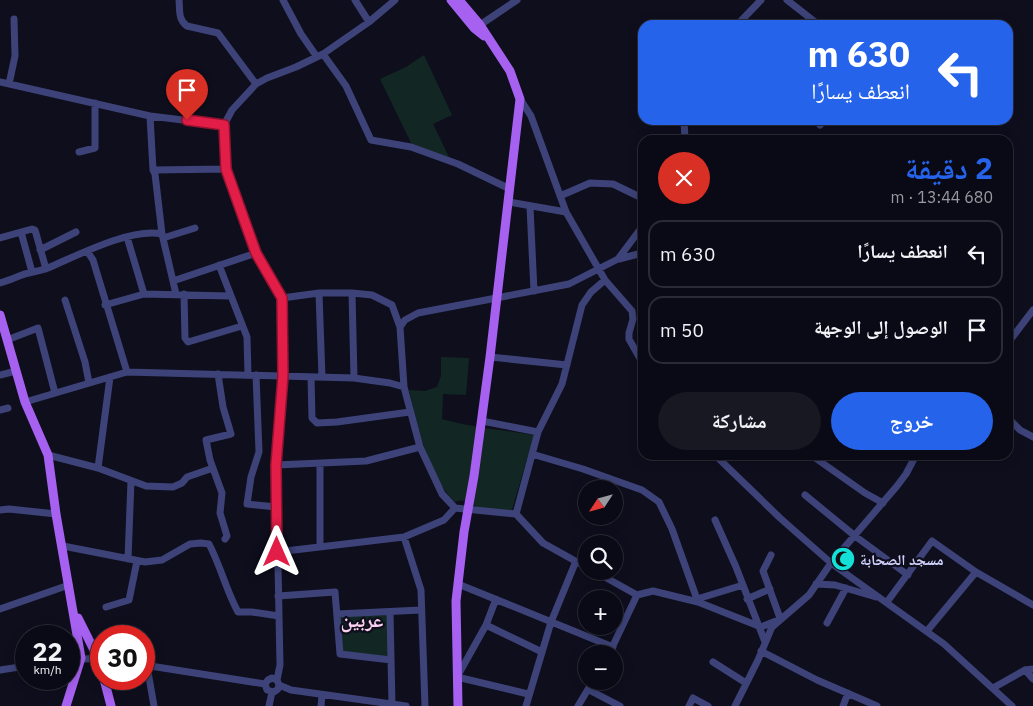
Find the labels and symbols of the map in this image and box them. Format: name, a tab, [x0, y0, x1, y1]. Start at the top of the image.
pin	[166, 69, 208, 120]
north arrow	[578, 480, 622, 525]
position arrow	[250, 525, 302, 577]
mosque icon: مسجد الصحابة	[830, 546, 856, 572]
place label: مسجد الصحابة	[860, 550, 944, 569]
district label: عربين	[341, 606, 383, 633]
speed limit sign: 30	[90, 625, 155, 690]

